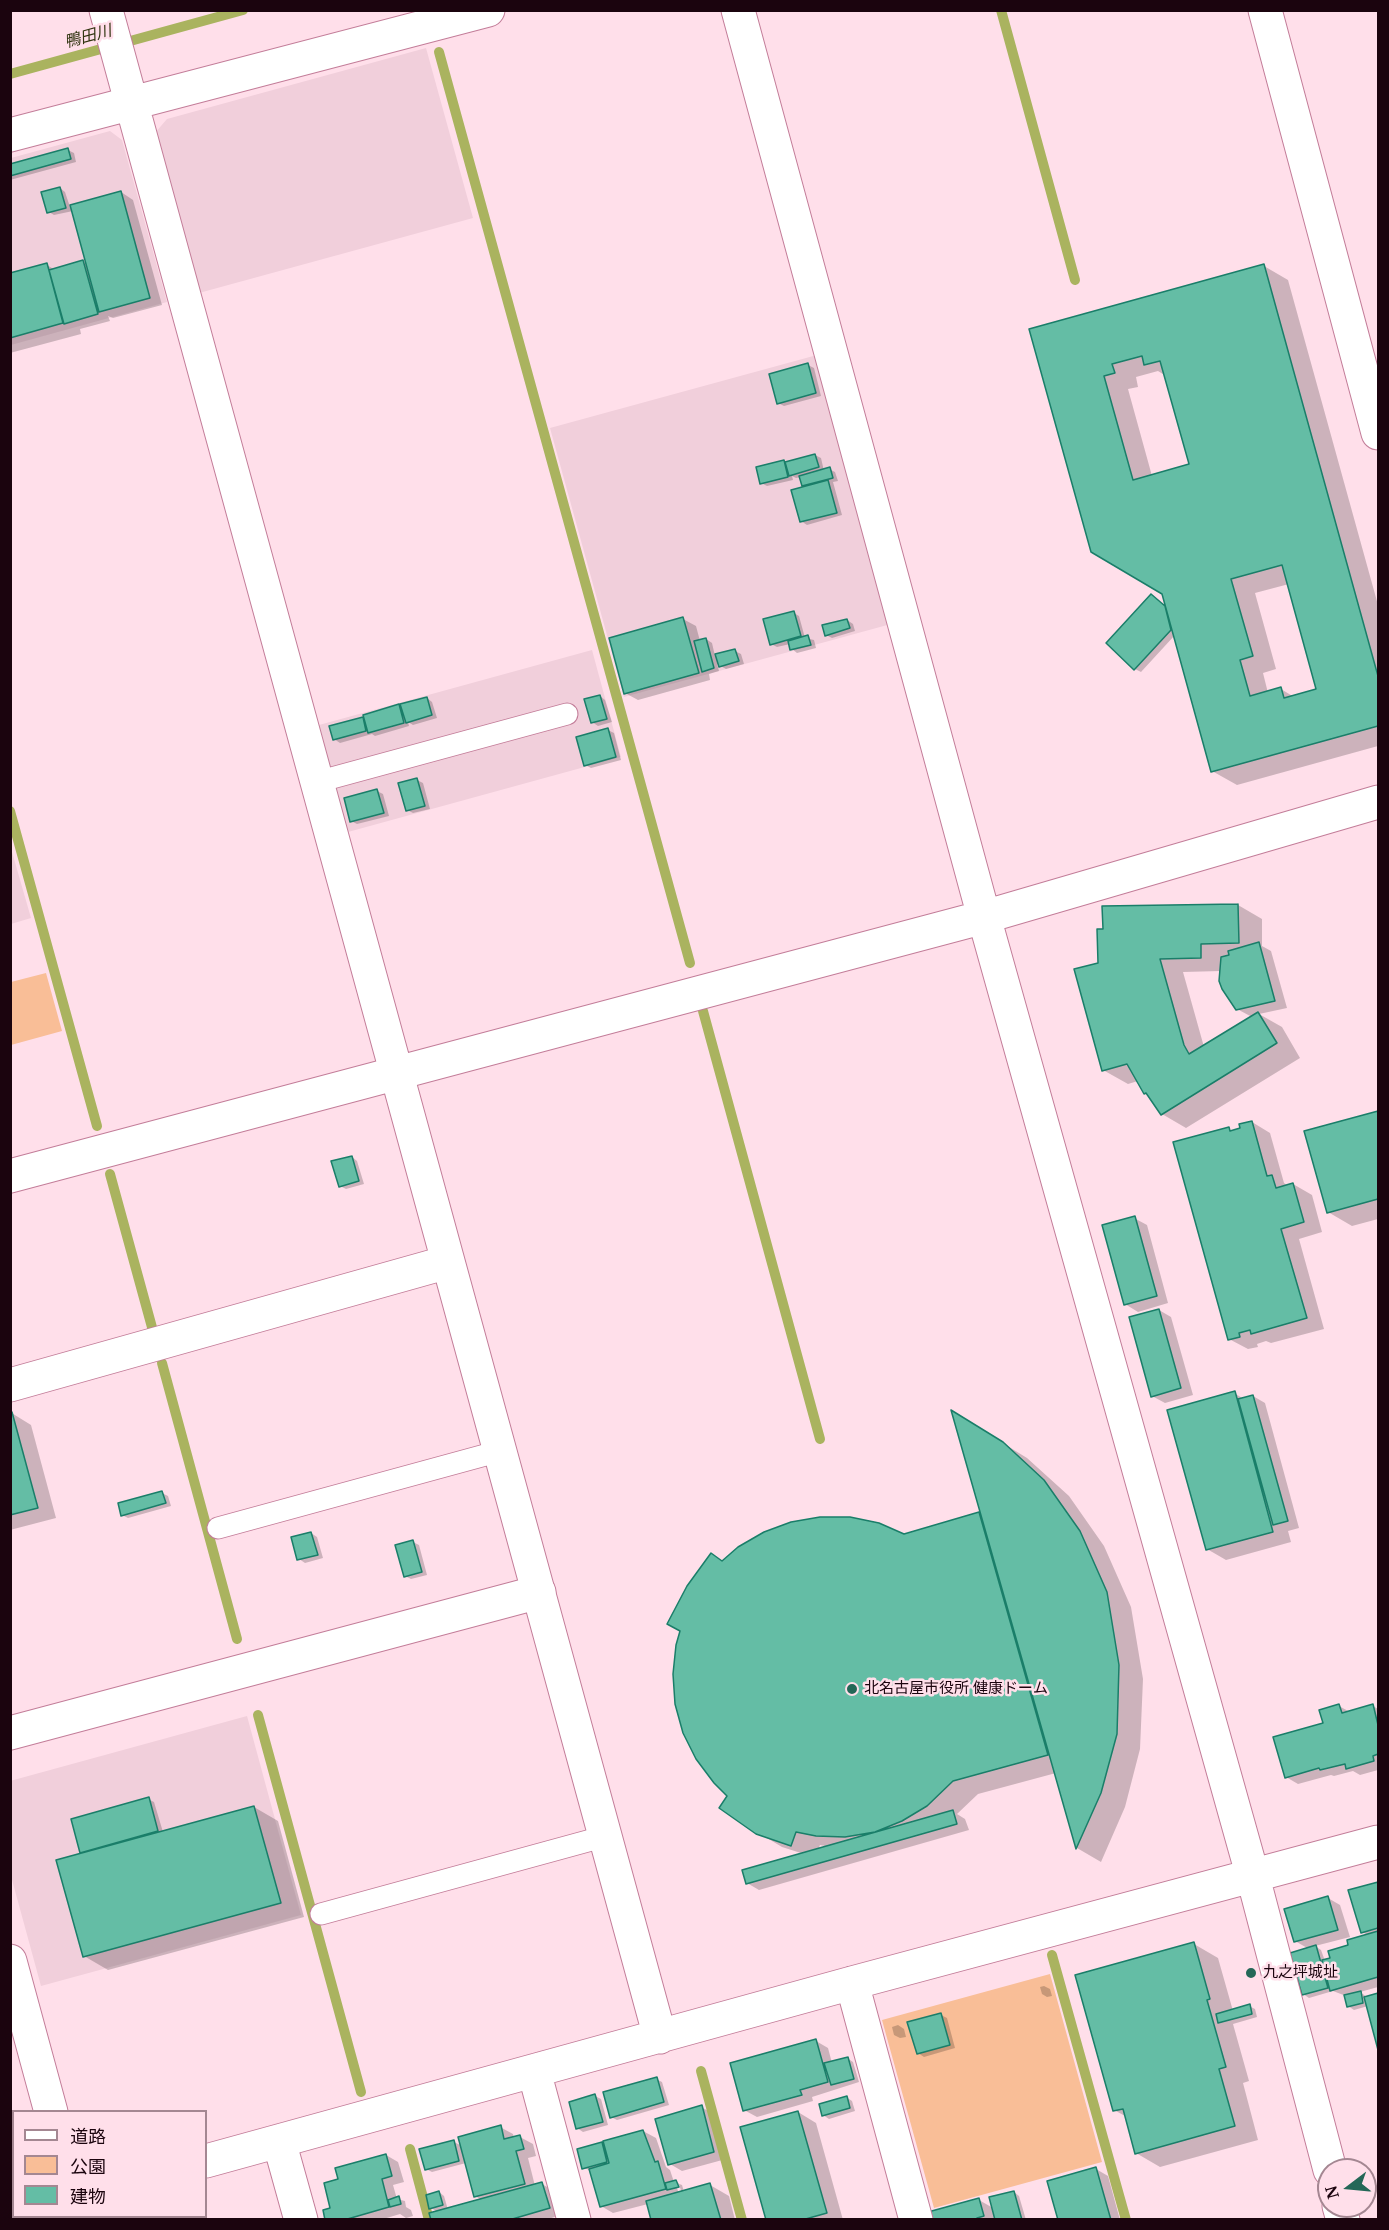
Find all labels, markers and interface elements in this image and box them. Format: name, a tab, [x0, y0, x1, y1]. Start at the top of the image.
water label: 鴨田川	[62, 22, 114, 52]
place label: 北名古屋市役所 健康ドーム	[864, 1680, 1048, 1698]
marker: 北名古屋市役所 健康ドーム	[845, 1682, 859, 1696]
place label: 九之坪城址	[1263, 1964, 1338, 1982]
marker: 九之坪城址	[1244, 1966, 1258, 1980]
legend	[12, 2110, 207, 2218]
text: 道路	[70, 2124, 106, 2148]
text: 公園	[70, 2154, 106, 2178]
north arrow	[1317, 2158, 1377, 2218]
text: N	[1319, 2183, 1344, 2202]
text: 建物	[70, 2184, 106, 2208]

